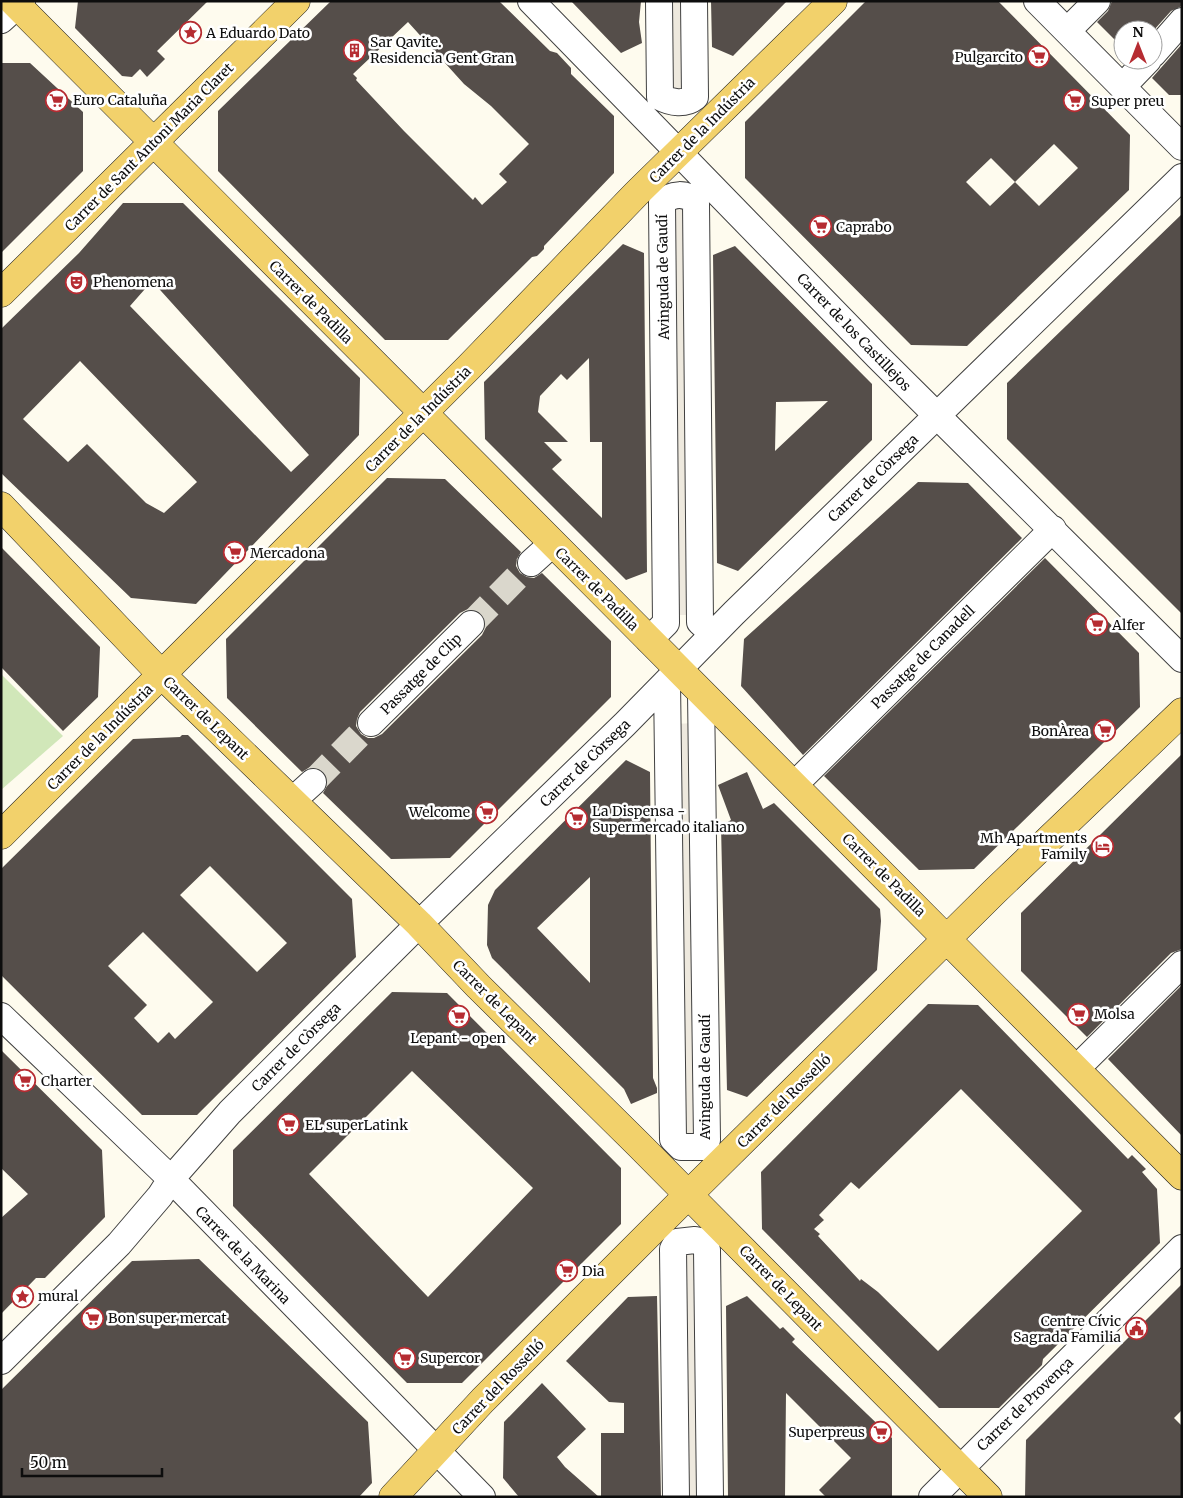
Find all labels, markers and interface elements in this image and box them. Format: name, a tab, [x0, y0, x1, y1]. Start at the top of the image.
north arrow	[1113, 20, 1163, 70]
place icon: A Eduardo Dato	[178, 21, 202, 45]
text: N	[1132, 23, 1144, 41]
place label: A Eduardo Dato	[205, 24, 310, 42]
place label: Sar Qavite. Residencia Gent Gran	[370, 33, 514, 67]
building icon: Sar Qavite. Residencia Gent Gran	[342, 38, 366, 62]
supermarket icon: Pulgarcito	[1027, 45, 1051, 69]
place label: Pulgarcito	[954, 48, 1023, 66]
street label: Carrer de Sant Antoni Maria Claret	[61, 59, 237, 235]
street label: Carrer de la Indústria	[645, 73, 759, 187]
supermarket icon: Euro Cataluña	[45, 88, 69, 112]
supermarket icon: Super preu	[1063, 89, 1087, 113]
place label: Euro Cataluña	[73, 91, 168, 109]
place label: Super preu	[1091, 92, 1164, 110]
street label: Avinguda de Gaudí	[653, 214, 673, 341]
supermarket icon: Caprabo	[808, 215, 832, 239]
place label: Caprabo	[836, 218, 892, 236]
street label: Carrer de Padilla	[265, 256, 357, 348]
street label: Carrer de los Castillejos	[793, 269, 915, 395]
theatre icon: Phenomena	[65, 270, 89, 294]
place label: Phenomena	[93, 273, 174, 291]
street label: Carrer de la Indústria	[361, 362, 475, 476]
street label: Carrer de Còrsega	[824, 430, 922, 526]
supermarket icon: Mercadona	[222, 541, 246, 565]
street label: Carrer de Padilla	[551, 543, 643, 635]
place label: Mercadona	[250, 544, 326, 562]
street label: Passatge de Canadell	[867, 601, 979, 713]
supermarket icon: Alfer	[1084, 613, 1108, 637]
place label: Alfer	[1111, 616, 1145, 634]
street label: Passatge de Clip	[377, 629, 466, 718]
street label: Carrer de Lepant	[159, 673, 253, 764]
street label: Carrer de la Indústria	[43, 680, 157, 794]
street label: Carrer de Còrsega	[536, 715, 634, 811]
supermarket icon: BonÀrea	[1093, 719, 1117, 743]
place label: BonÀrea	[1031, 722, 1089, 740]
supermarket icon: Welcome	[474, 800, 498, 824]
place label: La Dispensa - Supermercado italiano	[592, 802, 744, 836]
place label: Welcome	[408, 803, 470, 821]
supermarket icon: La Dispensa - Supermercado italiano	[564, 807, 588, 831]
street label: Carrer de Padilla	[838, 829, 930, 921]
place label: Mh Apartments Family	[980, 829, 1088, 863]
hotel icon: Mh Apartments Family	[1091, 834, 1115, 858]
street label: Carrer de Lepant	[449, 956, 541, 1048]
street label: Carrer de Còrsega	[248, 998, 345, 1095]
supermarket icon: Molsa	[1066, 1002, 1090, 1026]
supermarket icon: Lepant - open	[446, 1004, 470, 1028]
place label: Molsa	[1094, 1005, 1135, 1023]
street label: Avinguda de Gaudí	[696, 1014, 714, 1141]
place label: Lepant - open	[410, 1029, 506, 1047]
street label: Carrer del Rosselló	[733, 1050, 835, 1152]
supermarket icon: Charter	[13, 1069, 37, 1093]
place label: Charter	[41, 1072, 92, 1090]
supermarket icon: EL superLatink	[277, 1113, 301, 1137]
place label: EL superLatink	[305, 1116, 408, 1134]
street label: Carrer de la Marina	[192, 1202, 295, 1308]
street label: Carrer de Lepant	[736, 1241, 827, 1335]
supermarket icon: Dia	[554, 1259, 578, 1283]
place label: Dia	[582, 1262, 605, 1280]
place icon: mural	[10, 1284, 34, 1308]
place label: mural	[38, 1287, 79, 1305]
supermarket icon: Bon super mercat	[80, 1306, 104, 1330]
place label: Bon super mercat	[108, 1309, 227, 1327]
place label: Centre Cívic Sagrada Familia	[1013, 1312, 1121, 1346]
public building icon: Centre Cívic Sagrada Familia	[1125, 1317, 1149, 1341]
street label: Carrer del Rosselló	[448, 1336, 548, 1438]
supermarket icon: Supercor	[392, 1346, 416, 1370]
place label: Supercor	[420, 1349, 480, 1367]
street label: Carrer de Provença	[973, 1353, 1077, 1455]
supermarket icon: Superpreus	[869, 1420, 893, 1444]
place label: Superpreus	[788, 1423, 865, 1441]
scale bar	[22, 1446, 162, 1478]
text: 50 m	[30, 1453, 67, 1472]

